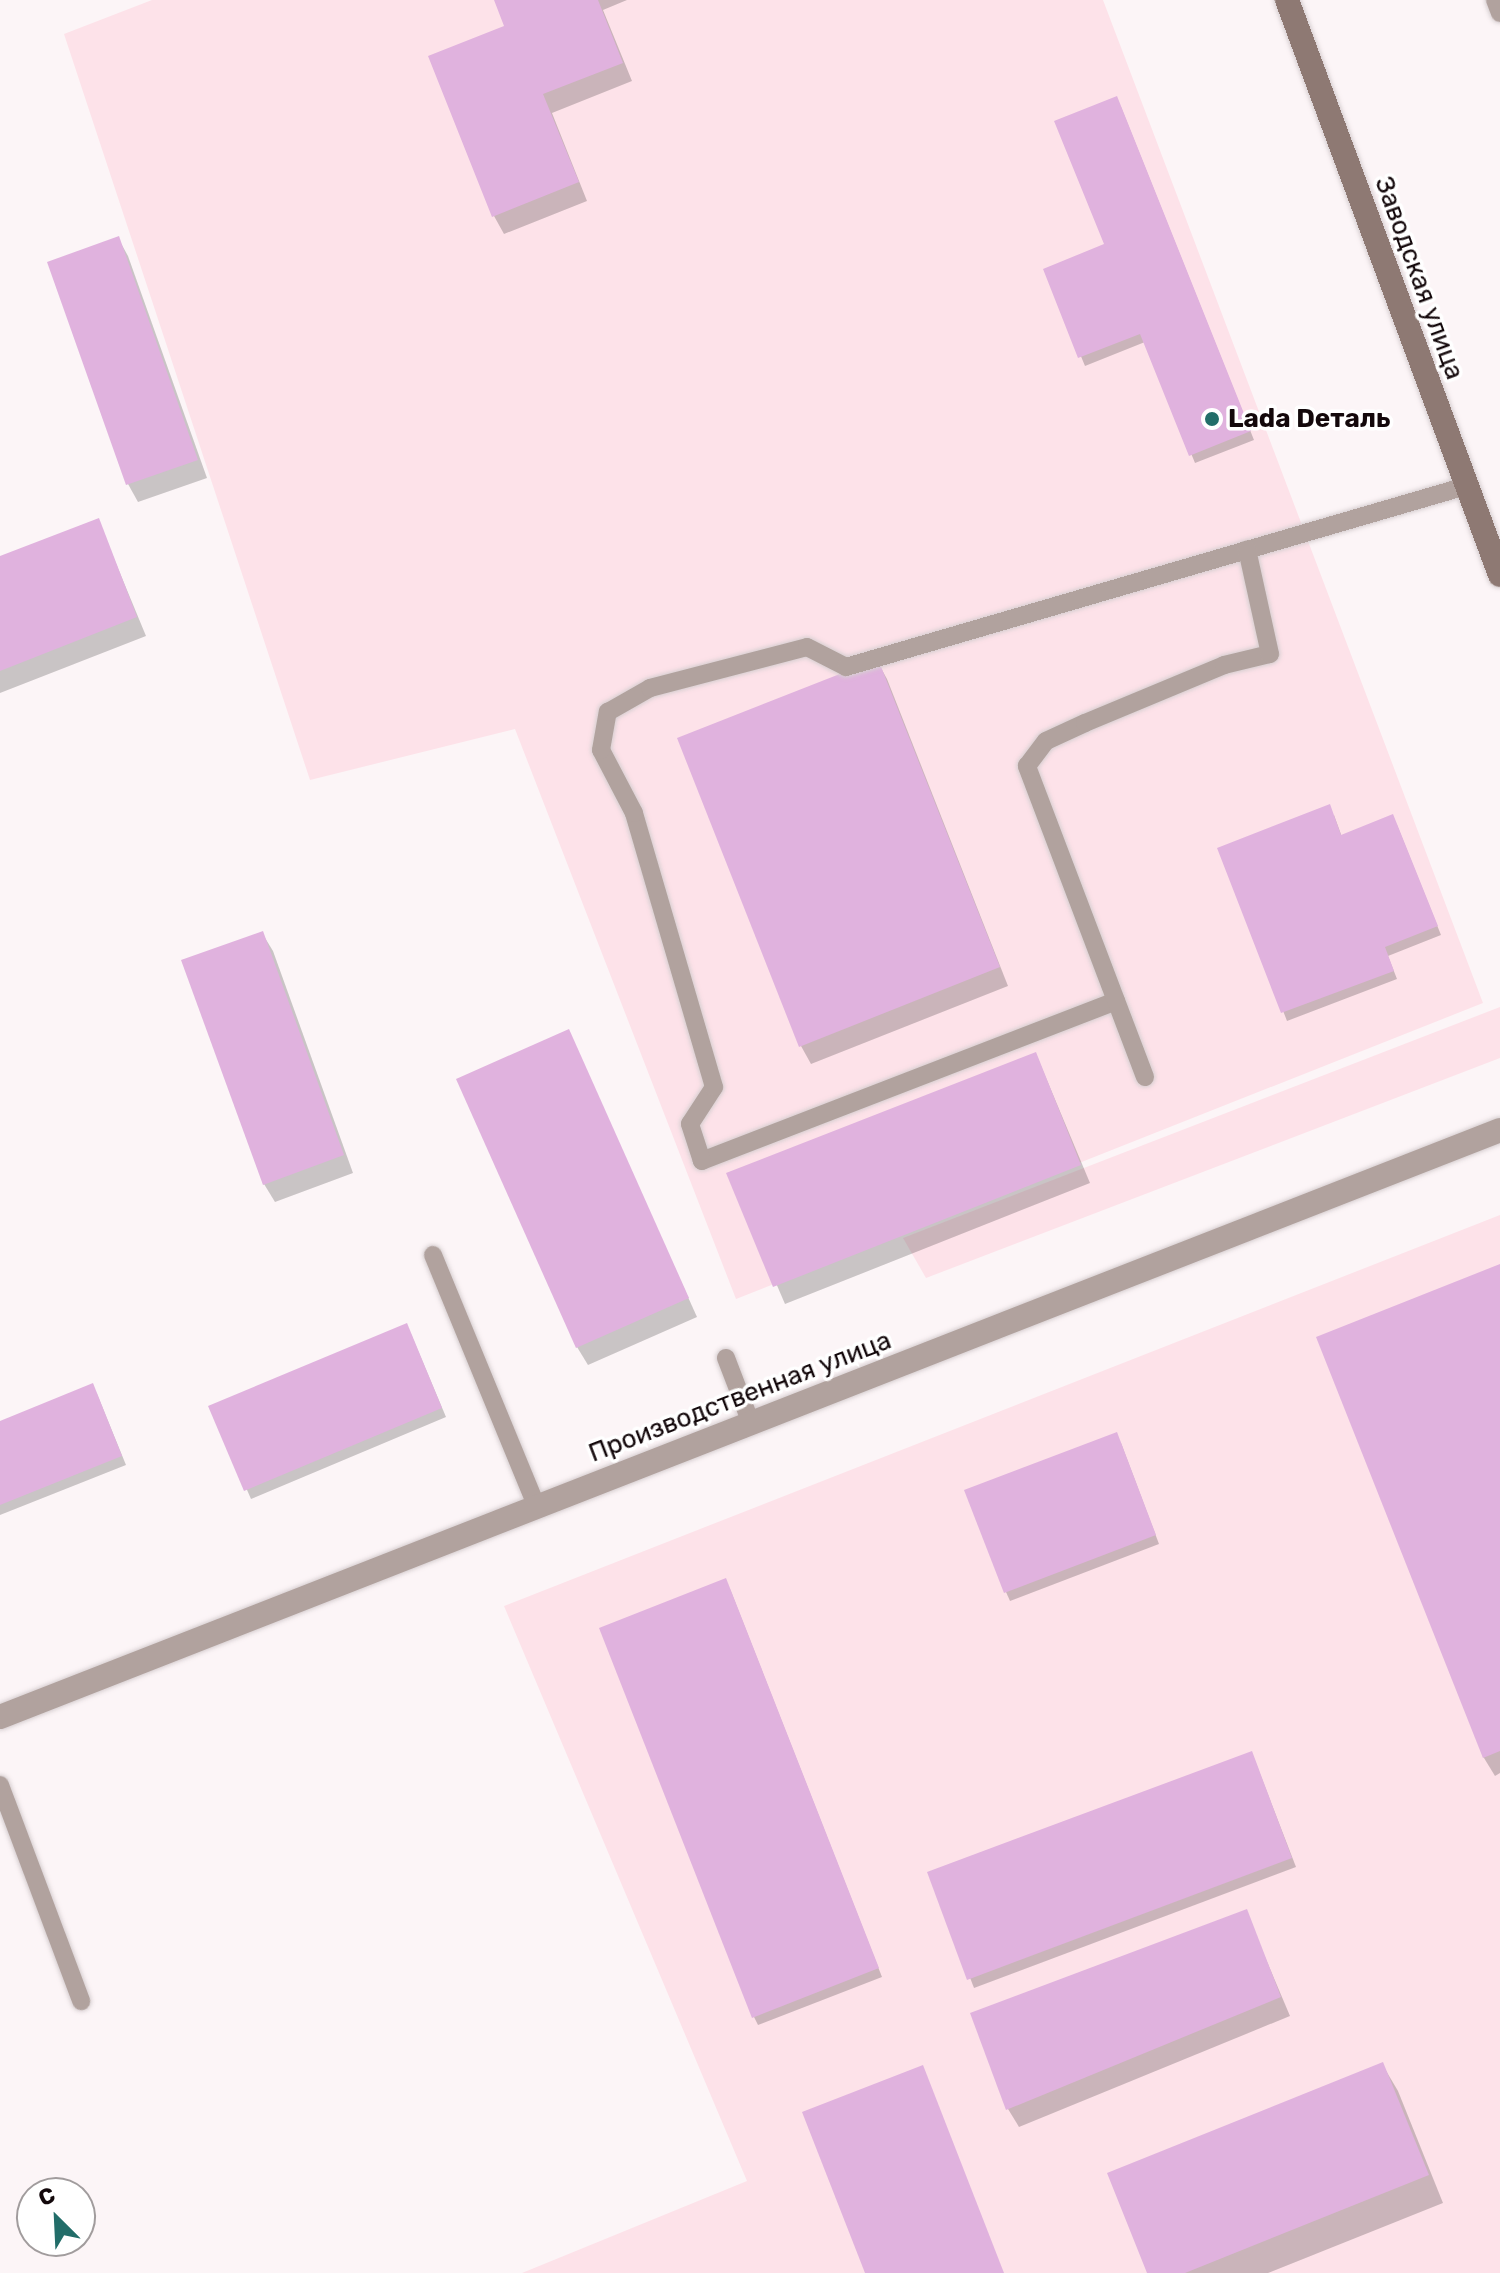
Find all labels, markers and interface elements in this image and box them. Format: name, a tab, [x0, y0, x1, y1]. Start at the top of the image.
street label: Заводская улица	[1368, 172, 1470, 384]
place label: Lada Dеталь	[1228, 403, 1391, 435]
marker: Lada Dеталь	[1203, 410, 1221, 428]
street label: Производственная улица	[584, 1325, 896, 1469]
north arrow	[16, 2177, 96, 2257]
text: С	[34, 2181, 59, 2212]

